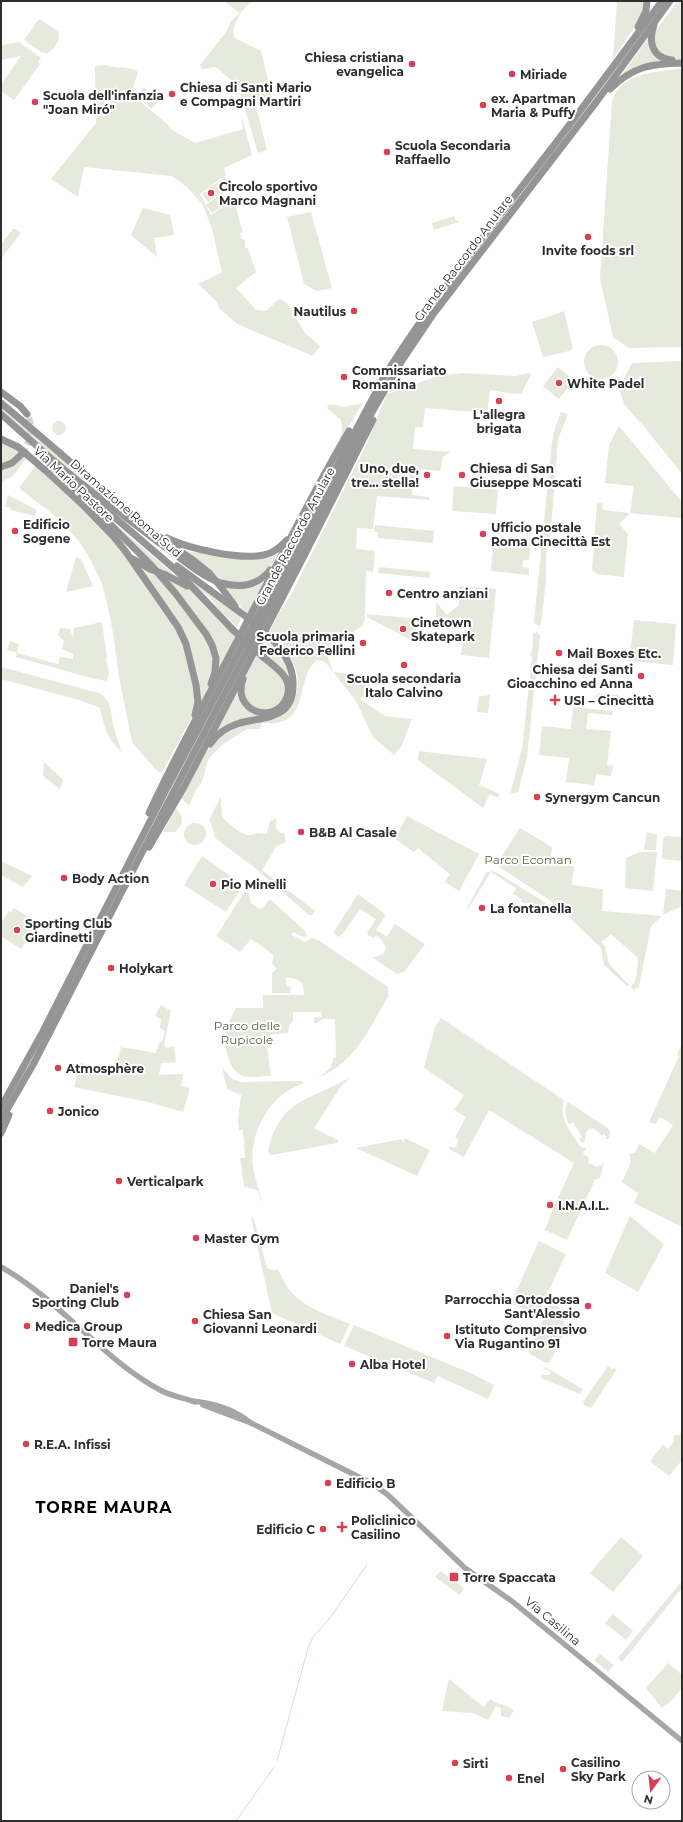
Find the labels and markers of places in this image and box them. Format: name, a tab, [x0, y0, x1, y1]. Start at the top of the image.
place label: Chiesa cristiana evangelica	[305, 50, 404, 79]
marker: Chiesa cristiana evangelica	[407, 59, 417, 69]
place label: Miriade	[520, 67, 568, 82]
marker: Miriade	[507, 69, 517, 79]
place label: Chiesa di Santi Mario e Compagni Martiri	[180, 80, 312, 109]
place label: Scuola dell'infanzia "Joan Miró"	[43, 88, 164, 117]
marker: Chiesa di Santi Mario e Compagni Martiri	[167, 89, 177, 99]
place label: ex. Apartman Maria & Puffy	[491, 91, 576, 120]
marker: Scuola dell'infanzia "Joan Miró"	[30, 97, 40, 107]
marker: ex. Apartman Maria & Puffy	[478, 100, 488, 110]
place label: Scuola Secondaria Raffaello	[395, 138, 511, 167]
marker: Scuola Secondaria Raffaello	[382, 147, 392, 157]
place label: Circolo sportivo Marco Magnani	[219, 179, 318, 208]
marker: Circolo sportivo Marco Magnani	[206, 188, 216, 198]
marker: Invite foods srl	[583, 232, 593, 242]
place label: Invite foods srl	[542, 243, 634, 258]
place label: Nautilus	[294, 304, 347, 319]
marker: Nautilus	[349, 306, 359, 316]
place label: Commissariato Romanina	[352, 363, 446, 392]
marker: Commissariato Romanina	[339, 372, 349, 382]
place label: White Padel	[567, 376, 644, 391]
marker: White Padel	[554, 378, 564, 388]
marker: L'allegra brigata	[494, 396, 504, 406]
place label: L'allegra brigata	[473, 407, 525, 436]
place label: Uno, due, tre... stella!	[351, 461, 419, 490]
place label: Chiesa di San Giuseppe Moscati	[470, 461, 582, 490]
marker: Uno, due, tre... stella!	[422, 470, 432, 480]
marker: Chiesa di San Giuseppe Moscati	[457, 470, 467, 480]
place label: Edificio Sogene	[23, 517, 71, 546]
place label: Ufficio postale Roma Cinecittà Est	[491, 520, 611, 549]
marker: Edificio Sogene	[10, 526, 20, 536]
marker: Ufficio postale Roma Cinecittà Est	[478, 529, 488, 539]
place label: Centro anziani	[397, 586, 488, 601]
marker: Centro anziani	[384, 588, 394, 598]
place label: Cinetown Skatepark	[411, 615, 475, 644]
marker: Cinetown Skatepark	[398, 624, 408, 634]
place label: Scuola primaria Federico Fellini	[257, 629, 355, 658]
marker: Scuola primaria Federico Fellini	[358, 638, 368, 648]
place label: Mail Boxes Etc.	[567, 646, 661, 661]
marker: Mail Boxes Etc.	[554, 648, 564, 658]
marker: Scuola secondaria Italo Calvino	[399, 660, 409, 670]
place label: Chiesa dei Santi Gioacchino ed Anna	[507, 662, 633, 691]
place label: Scuola secondaria Italo Calvino	[347, 671, 461, 700]
marker: Chiesa dei Santi Gioacchino ed Anna	[636, 671, 646, 681]
place label: USI – Cinecittà	[564, 693, 654, 708]
marker: USI – Cinecittà	[549, 694, 561, 706]
place label: Synergym Cancun	[545, 790, 660, 805]
marker: Synergym Cancun	[532, 792, 542, 802]
place label: B&B Al Casale	[309, 825, 397, 840]
marker: B&B Al Casale	[296, 827, 306, 837]
place label: Body Action	[72, 871, 149, 886]
marker: Body Action	[59, 873, 69, 883]
place label: Pio Minelli	[221, 877, 286, 892]
marker: Pio Minelli	[208, 879, 218, 889]
place label: La fontanella	[490, 901, 572, 916]
marker: La fontanella	[477, 903, 487, 913]
place label: Sporting Club Giardinetti	[25, 916, 112, 945]
marker: Sporting Club Giardinetti	[12, 925, 22, 935]
place label: Holykart	[119, 961, 174, 976]
marker: Holykart	[106, 963, 116, 973]
place label: Atmosphère	[65, 1061, 144, 1076]
marker: Atmosphère	[53, 1063, 63, 1073]
place label: Jonico	[57, 1104, 99, 1119]
marker: Jonico	[45, 1106, 55, 1116]
place label: Verticalpark	[126, 1174, 204, 1189]
marker: Verticalpark	[114, 1176, 124, 1186]
place label: I.N.A.I.L.	[558, 1198, 609, 1213]
marker: I.N.A.I.L.	[545, 1200, 555, 1210]
place label: Master Gym	[204, 1231, 279, 1246]
marker: Master Gym	[191, 1233, 201, 1243]
place label: Daniel's Sporting Club	[32, 1281, 120, 1310]
marker: Daniel's Sporting Club	[122, 1290, 132, 1300]
place label: Parrocchia Ortodossa Sant'Alessio	[445, 1292, 580, 1321]
marker: Parrocchia Ortodossa Sant'Alessio	[583, 1301, 593, 1311]
place label: Chiesa San Giovanni Leonardi	[203, 1307, 317, 1336]
marker: Chiesa San Giovanni Leonardi	[190, 1316, 200, 1326]
place label: Medica Group	[35, 1319, 123, 1334]
marker: Medica Group	[22, 1321, 32, 1331]
place label: Istituto Comprensivo Via Rugantino 91	[454, 1322, 587, 1351]
marker: Istituto Comprensivo Via Rugantino 91	[442, 1331, 452, 1341]
place label: Torre Maura	[82, 1335, 157, 1350]
marker: Torre Maura	[67, 1336, 79, 1348]
place label: Alba Hotel	[359, 1357, 426, 1372]
marker: Alba Hotel	[347, 1359, 357, 1369]
place label: R.E.A. Infissi	[34, 1437, 111, 1452]
marker: R.E.A. Infissi	[21, 1439, 31, 1449]
place label: Edificio B	[336, 1476, 395, 1491]
marker: Edificio B	[323, 1478, 333, 1488]
place label: Policlinico Casilino	[351, 1513, 416, 1542]
marker: Policlinico Casilino	[336, 1521, 348, 1533]
place label: Edificio C	[256, 1522, 315, 1537]
marker: Edificio C	[318, 1524, 328, 1534]
place label: Torre Spaccata	[463, 1570, 556, 1585]
marker: Torre Spaccata	[448, 1571, 460, 1583]
place label: Casilino Sky Park	[571, 1755, 626, 1784]
place label: Sirti	[463, 1756, 488, 1771]
marker: Sirti	[450, 1758, 460, 1768]
marker: Casilino Sky Park	[558, 1764, 568, 1774]
place label: Enel	[517, 1771, 545, 1786]
marker: Enel	[504, 1773, 514, 1783]

